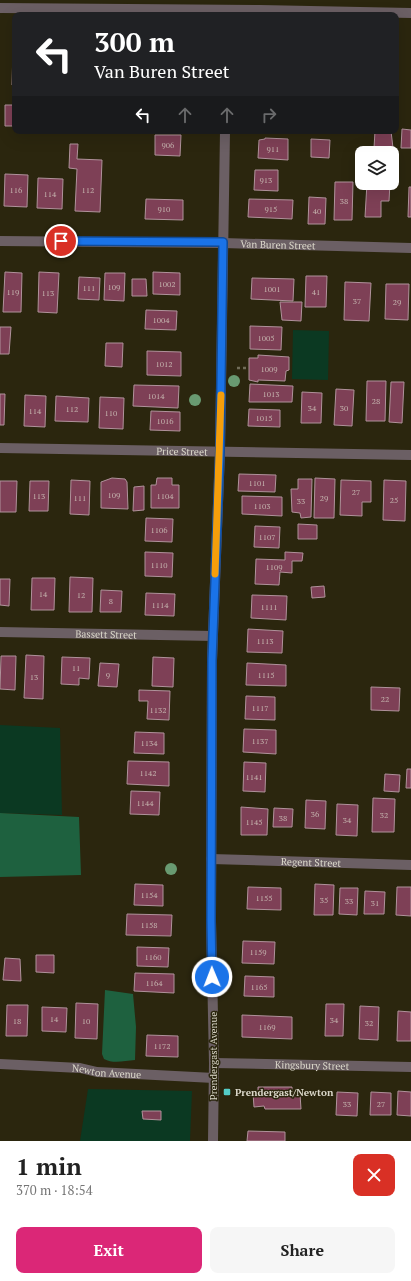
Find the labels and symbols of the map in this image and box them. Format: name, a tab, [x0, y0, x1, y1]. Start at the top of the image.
house number: 906	[162, 140, 175, 150]
house number: 911	[267, 144, 279, 154]
house number: 913	[260, 175, 272, 185]
house number: 116	[10, 185, 23, 195]
house number: 112	[82, 185, 94, 195]
house number: 114	[44, 189, 57, 199]
house number: 38	[340, 196, 348, 206]
house number: 910	[158, 204, 170, 214]
house number: 915	[265, 204, 277, 214]
house number: 40	[313, 206, 321, 216]
pin	[44, 224, 78, 258]
street label: Van Buren Street	[240, 237, 316, 252]
house number: 1002	[158, 279, 176, 289]
house number: 109	[108, 282, 120, 292]
house number: 111	[83, 283, 95, 293]
house number: 1001	[263, 284, 281, 294]
house number: 119	[7, 287, 19, 297]
house number: 41	[312, 287, 320, 297]
house number: 113	[42, 288, 54, 298]
house number: 37	[353, 296, 361, 306]
house number: 29	[393, 297, 401, 307]
house number: 1004	[152, 315, 170, 325]
house number: 1005	[257, 333, 275, 343]
house number: 1012	[155, 359, 173, 369]
house number: 1009	[260, 364, 278, 374]
house number: 1013	[262, 389, 280, 399]
house number: 1014	[147, 391, 165, 401]
house number: 28	[372, 396, 380, 406]
house number: 34	[308, 403, 317, 413]
house number: 30	[340, 403, 348, 413]
house number: 112	[66, 404, 78, 414]
house number: 114	[29, 406, 42, 416]
house number: 110	[105, 408, 117, 418]
house number: 1015	[255, 413, 273, 423]
house number: 1016	[156, 416, 174, 426]
street label: Price Street	[156, 445, 208, 459]
house number: 1101	[248, 478, 266, 488]
house number: 27	[352, 487, 360, 497]
house number: 109	[108, 490, 120, 500]
house number: 113	[33, 491, 45, 501]
house number: 1104	[156, 491, 174, 501]
house number: 111	[74, 493, 86, 503]
house number: 29	[320, 493, 328, 503]
house number: 25	[390, 495, 398, 505]
house number: 33	[297, 496, 305, 506]
house number: 1103	[253, 501, 271, 511]
house number: 1106	[150, 525, 168, 535]
house number: 1107	[258, 532, 276, 542]
house number: 1110	[150, 560, 168, 570]
house number: 1109	[265, 562, 283, 572]
house number: 14	[39, 589, 48, 599]
house number: 12	[77, 590, 85, 600]
house number: 8	[109, 596, 113, 606]
house number: 1114	[151, 600, 169, 610]
house number: 1111	[260, 602, 278, 612]
street label: Bassett Street	[75, 627, 137, 642]
house number: 1113	[256, 636, 274, 646]
house number: 11	[72, 663, 80, 673]
house number: 9	[106, 670, 110, 680]
house number: 1115	[257, 670, 275, 680]
house number: 13	[30, 672, 38, 682]
house number: 22	[381, 694, 389, 704]
house number: 1117	[251, 703, 269, 713]
house number: 1132	[149, 705, 167, 715]
house number: 1137	[251, 736, 269, 746]
house number: 1134	[140, 738, 158, 748]
house number: 1142	[139, 768, 157, 778]
house number: 1141	[245, 772, 263, 782]
house number: 1144	[136, 798, 154, 808]
house number: 36	[311, 809, 320, 819]
house number: 32	[380, 810, 388, 820]
house number: 38	[279, 813, 287, 823]
house number: 34	[343, 815, 352, 825]
house number: 1145	[245, 817, 263, 827]
street label: Regent Street	[281, 855, 342, 870]
house number: 1154	[140, 890, 158, 900]
house number: 1155	[255, 893, 273, 903]
house number: 35	[320, 895, 328, 905]
house number: 33	[345, 896, 353, 906]
house number: 31	[371, 898, 379, 908]
house number: 1158	[140, 920, 158, 930]
house number: 1159	[249, 947, 267, 957]
house number: 1160	[144, 952, 162, 962]
position arrow	[191, 956, 233, 998]
house number: 1164	[145, 978, 163, 988]
house number: 1165	[250, 982, 268, 992]
street label: Prendergast Avenue	[207, 1012, 220, 1100]
house number: 14	[50, 1014, 59, 1024]
house number: 34	[330, 1015, 339, 1025]
house number: 18	[13, 1016, 21, 1026]
house number: 10	[82, 1016, 90, 1026]
house number: 32	[365, 1018, 373, 1028]
house number: 1169	[258, 1022, 276, 1032]
house number: 1172	[153, 1041, 171, 1051]
street label: Kingsbury Street	[275, 1058, 350, 1073]
street label: Newton Avenue	[72, 1062, 142, 1081]
place label: Prendergast/Newton	[235, 1086, 334, 1099]
marker: Prendergast/Newton	[222, 1087, 232, 1097]
house number: 33	[343, 1099, 351, 1109]
house number: 27	[377, 1099, 385, 1109]

